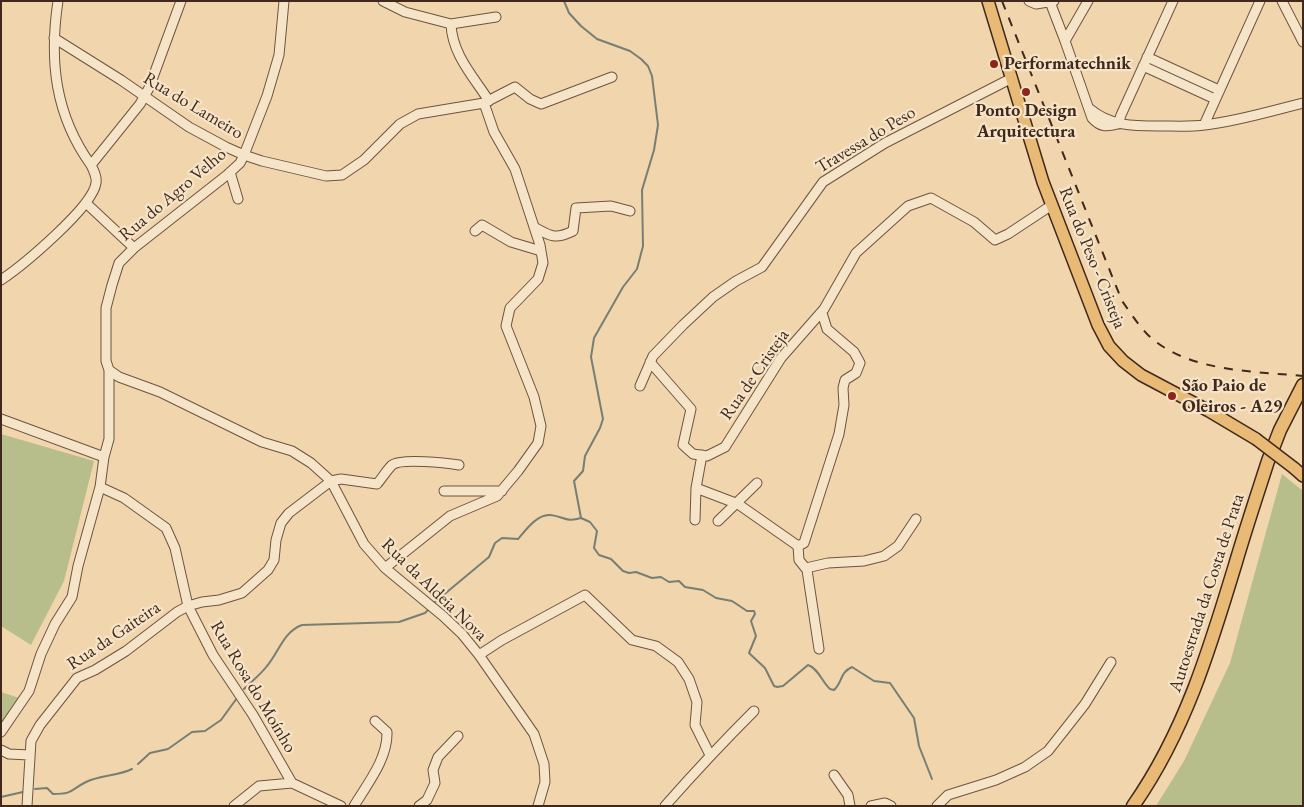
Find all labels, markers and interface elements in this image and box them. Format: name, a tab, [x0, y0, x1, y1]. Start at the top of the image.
place label: Performatechnik	[1004, 53, 1131, 75]
marker: Performatechnik	[988, 58, 1000, 70]
street label: Rua do Lameiro	[139, 68, 247, 144]
marker: Ponto Design Arquitectura	[1020, 86, 1032, 98]
place label: Ponto Design Arquitectura	[975, 100, 1077, 142]
street label: Travessa do Peso	[812, 102, 920, 178]
street label: Rua do Agro Velho	[115, 144, 231, 246]
street label: Rua do Peso - Cristeja	[1054, 184, 1130, 332]
street label: Rua de Cristeja	[716, 325, 794, 425]
place label: São Paio de Oleiros - A29	[1182, 375, 1282, 418]
marker: São Paio de Oleiros - A29	[1166, 390, 1178, 402]
street label: Autoestrada da Costa de Prata	[1165, 491, 1249, 695]
street label: Rua da Aldeia Nova	[377, 534, 491, 646]
street label: Rua da Gaiteira	[63, 597, 165, 675]
street label: Rua Rosa do Moínho	[205, 617, 301, 757]

